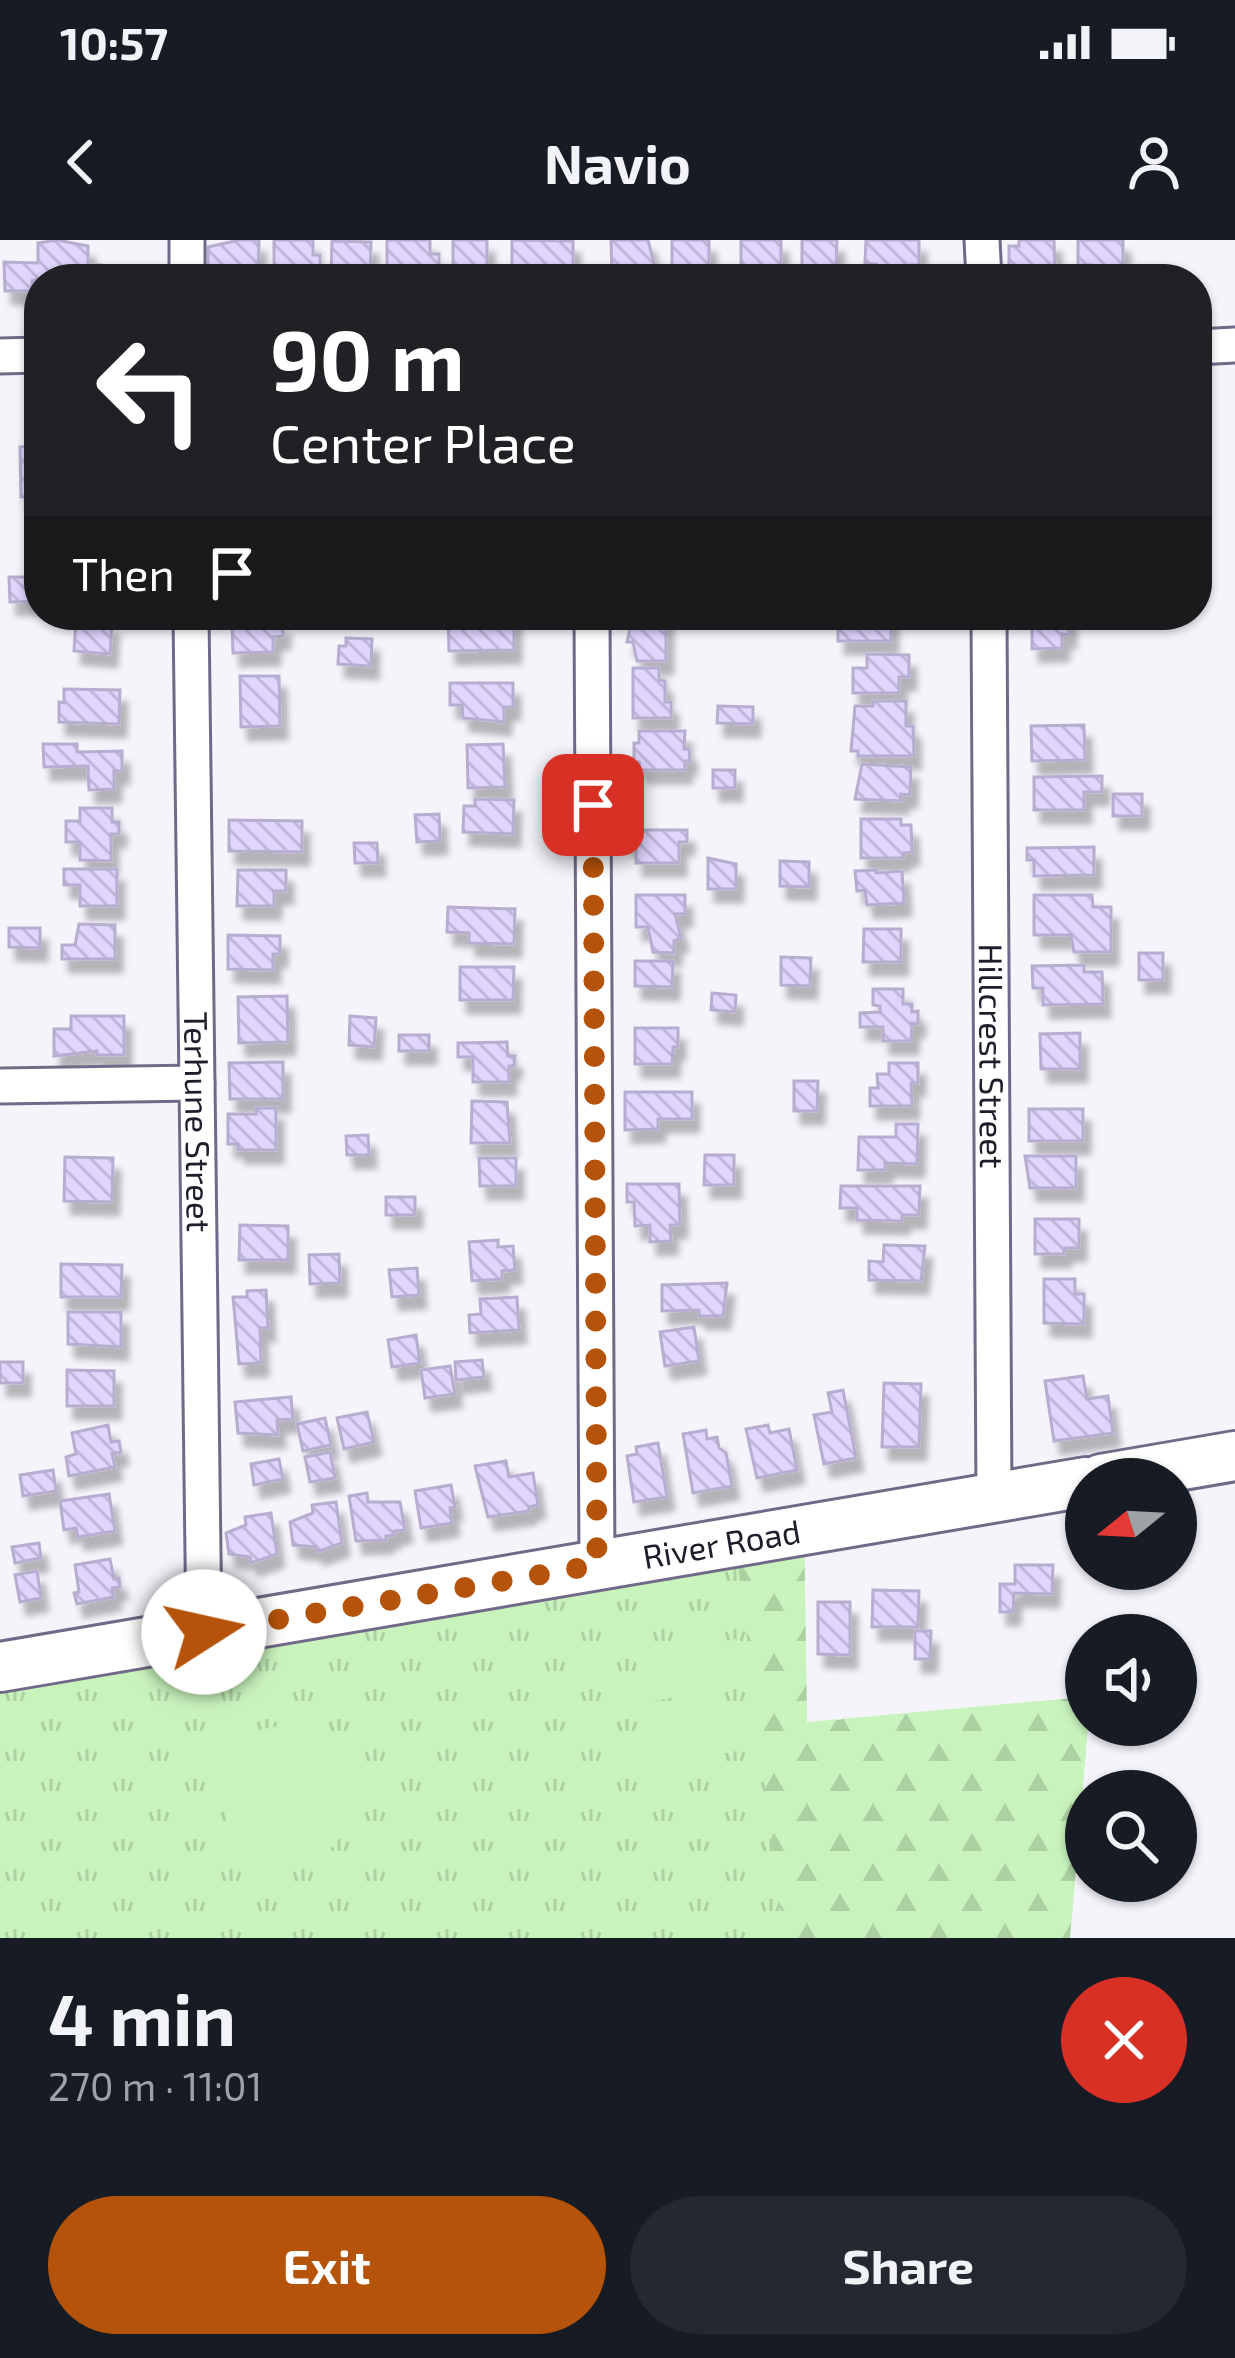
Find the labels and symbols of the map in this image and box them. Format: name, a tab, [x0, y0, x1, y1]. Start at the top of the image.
pin	[542, 754, 644, 856]
street label: Hillcrest Street	[972, 943, 1013, 1169]
street label: Terhune Street	[177, 1011, 220, 1232]
north arrow	[1065, 1458, 1197, 1590]
street label: River Road	[639, 1510, 803, 1576]
position arrow	[141, 1569, 267, 1695]

